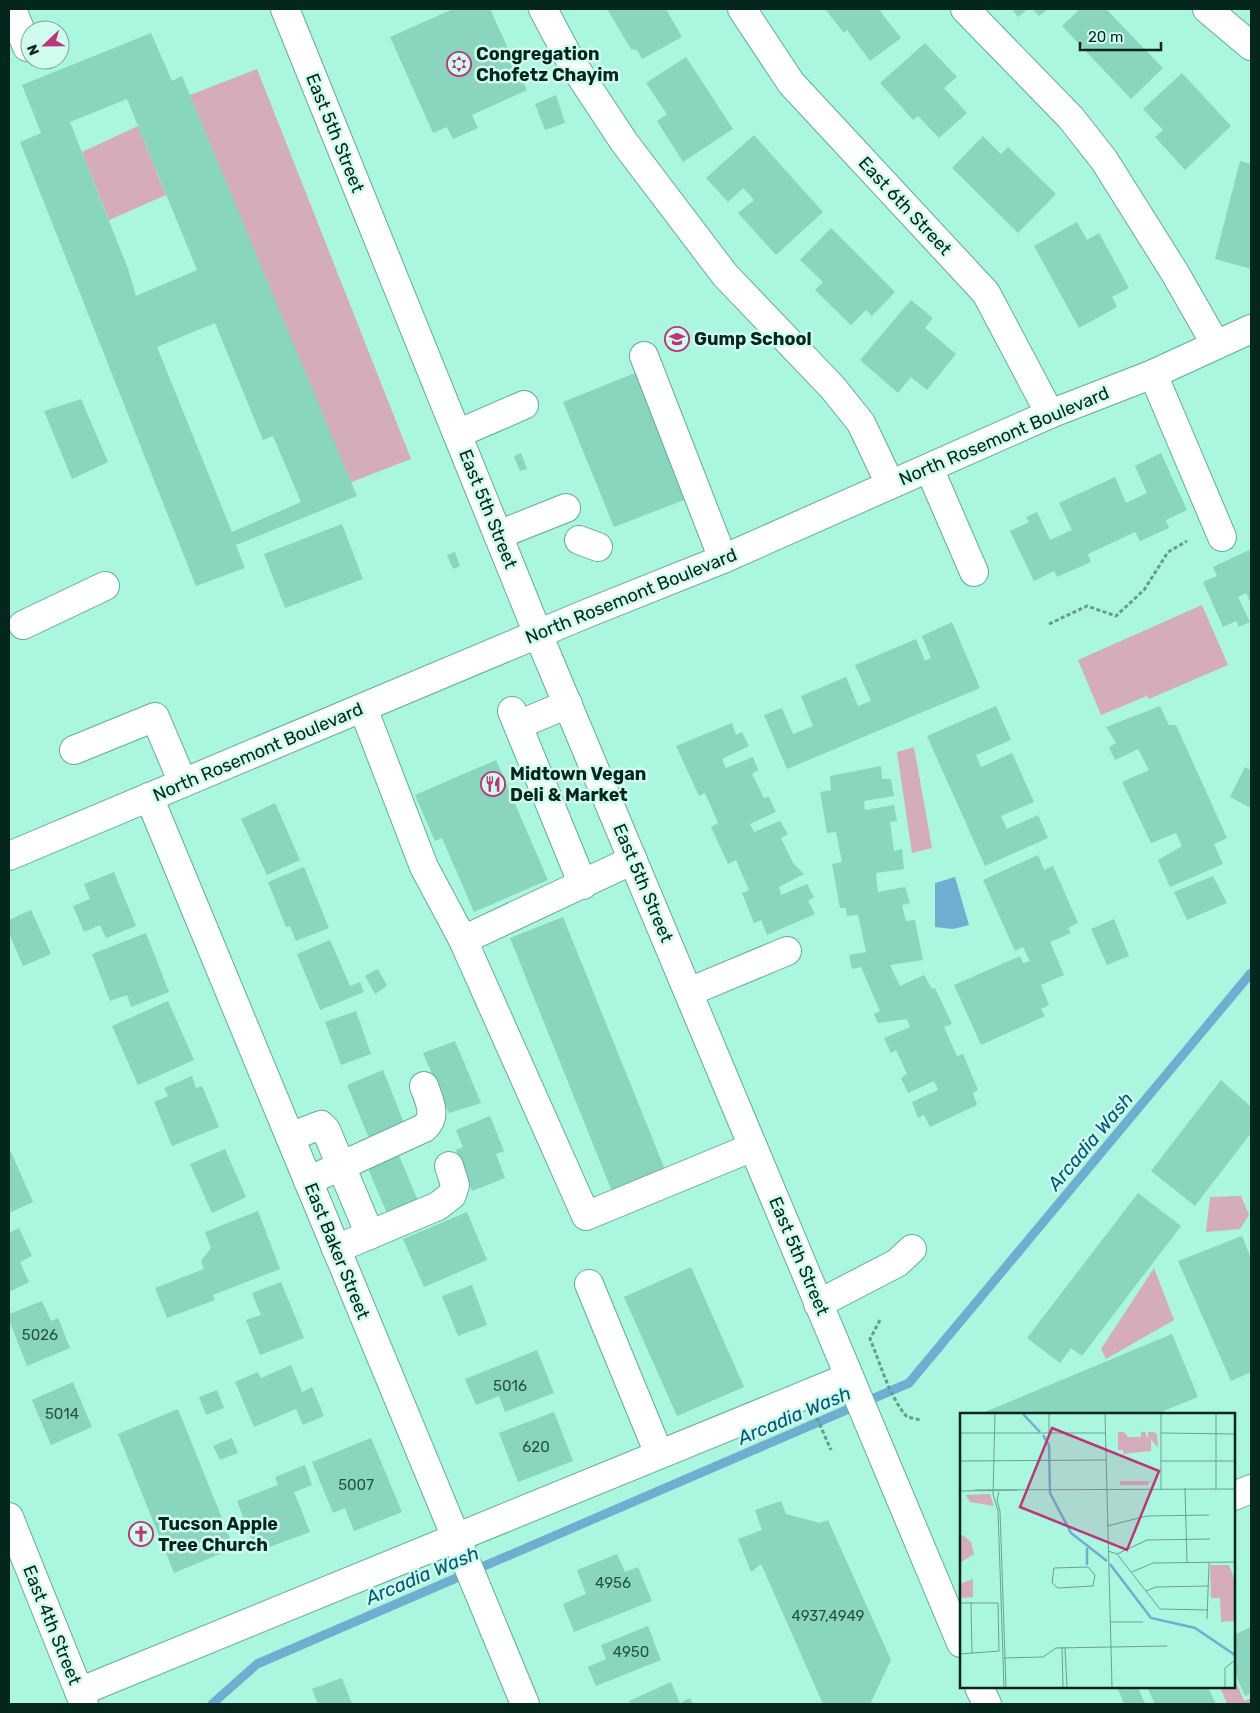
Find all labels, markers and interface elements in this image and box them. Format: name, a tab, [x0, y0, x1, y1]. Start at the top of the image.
north arrow	[20, 20, 70, 70]
scale bar	[1080, 20, 1161, 52]
text: 20 m	[1088, 28, 1123, 46]
text: N	[24, 42, 43, 58]
place label: Congregation Chofetz Chayim	[476, 43, 619, 86]
synagogue icon: Congregation Chofetz Chayim	[446, 51, 472, 77]
street label: East 5th Street	[301, 70, 369, 196]
street label: East 6th Street	[854, 152, 956, 260]
school or university icon: Gump School	[664, 326, 690, 352]
place label: Gump School	[694, 328, 812, 350]
street label: North Rosemont Boulevard	[896, 382, 1112, 490]
street label: East 5th Street	[454, 446, 522, 572]
street label: North Rosemont Boulevard	[522, 543, 740, 649]
street label: North Rosemont Boulevard	[150, 698, 366, 806]
place label: Midtown Vegan Deli & Market	[510, 763, 646, 806]
restaurant icon: Midtown Vegan Deli & Market	[480, 771, 506, 797]
street label: East 5th Street	[608, 820, 678, 946]
water label: Arcadia Wash	[1042, 1088, 1138, 1196]
street label: East Baker Street	[300, 1180, 374, 1322]
street label: East 5th Street	[764, 1193, 834, 1319]
house number: 5026	[22, 1326, 58, 1344]
house number: 5016	[493, 1377, 527, 1395]
water label: Arcadia Wash	[733, 1381, 854, 1450]
house number: 5014	[45, 1405, 79, 1423]
inset map	[960, 1413, 1235, 1688]
house number: 620	[522, 1438, 550, 1456]
house number: 5007	[338, 1476, 374, 1494]
place label: Tucson Apple Tree Church	[158, 1513, 278, 1556]
church icon: Tucson Apple Tree Church	[128, 1521, 154, 1547]
water label: Arcadia Wash	[361, 1541, 482, 1610]
street label: East 4th Street	[18, 1562, 86, 1688]
house number: 4956	[595, 1574, 631, 1592]
house number: 4937,4949	[791, 1607, 865, 1625]
house number: 4950	[613, 1643, 649, 1661]

